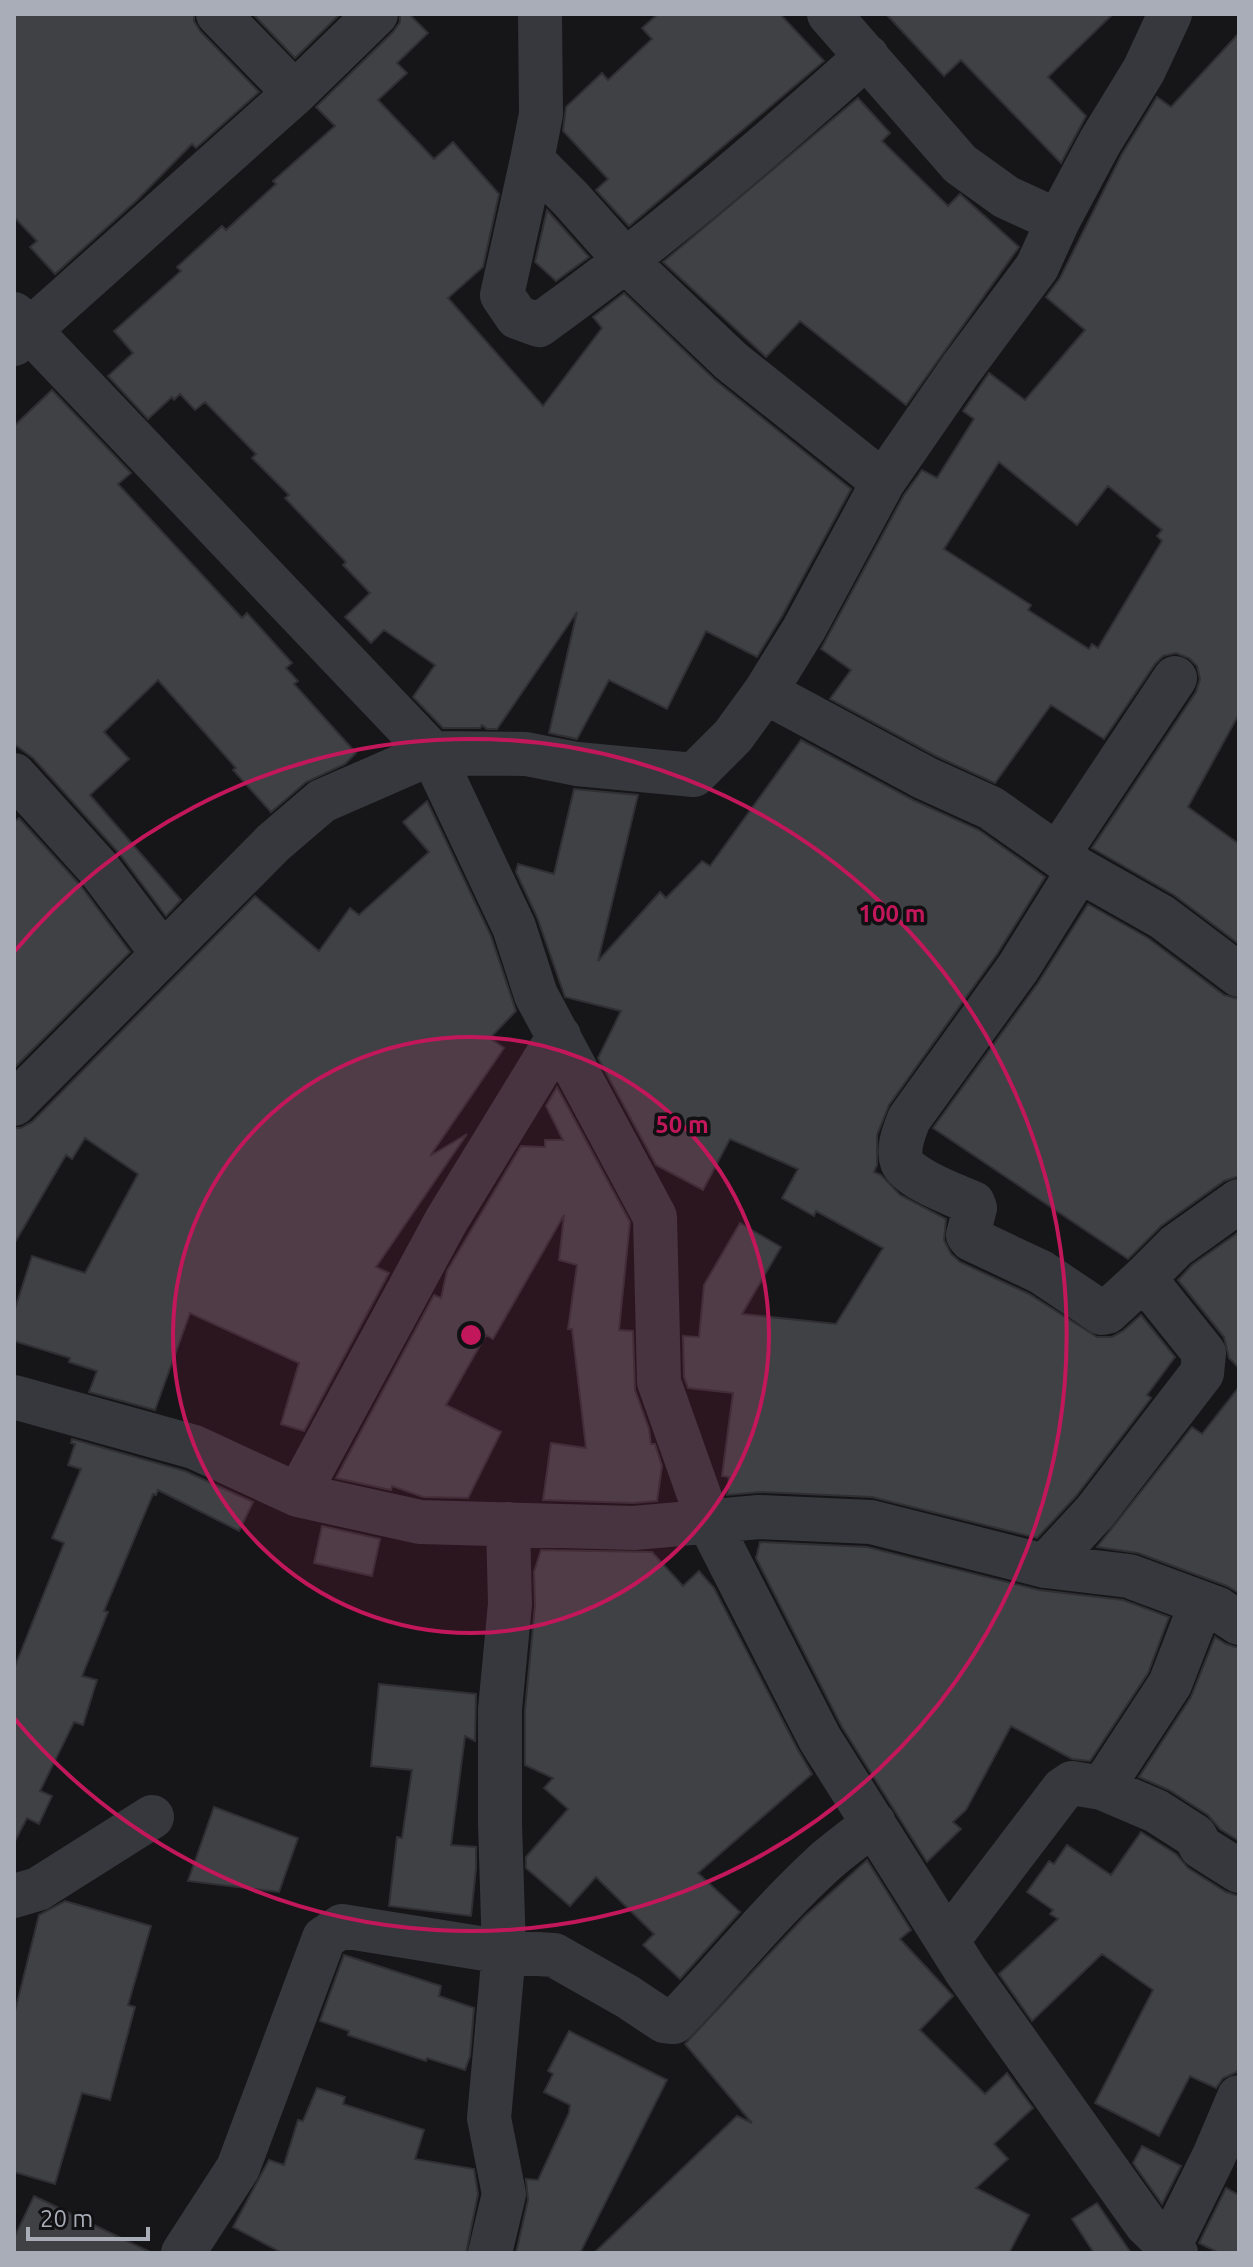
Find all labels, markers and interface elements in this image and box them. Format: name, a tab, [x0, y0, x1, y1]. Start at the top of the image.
text: 100 m	[859, 900, 925, 927]
text: 50 m	[655, 1111, 709, 1138]
centre of rings	[457, 1321, 485, 1349]
scale bar	[28, 2191, 148, 2241]
text: 20 m	[40, 2205, 93, 2232]

